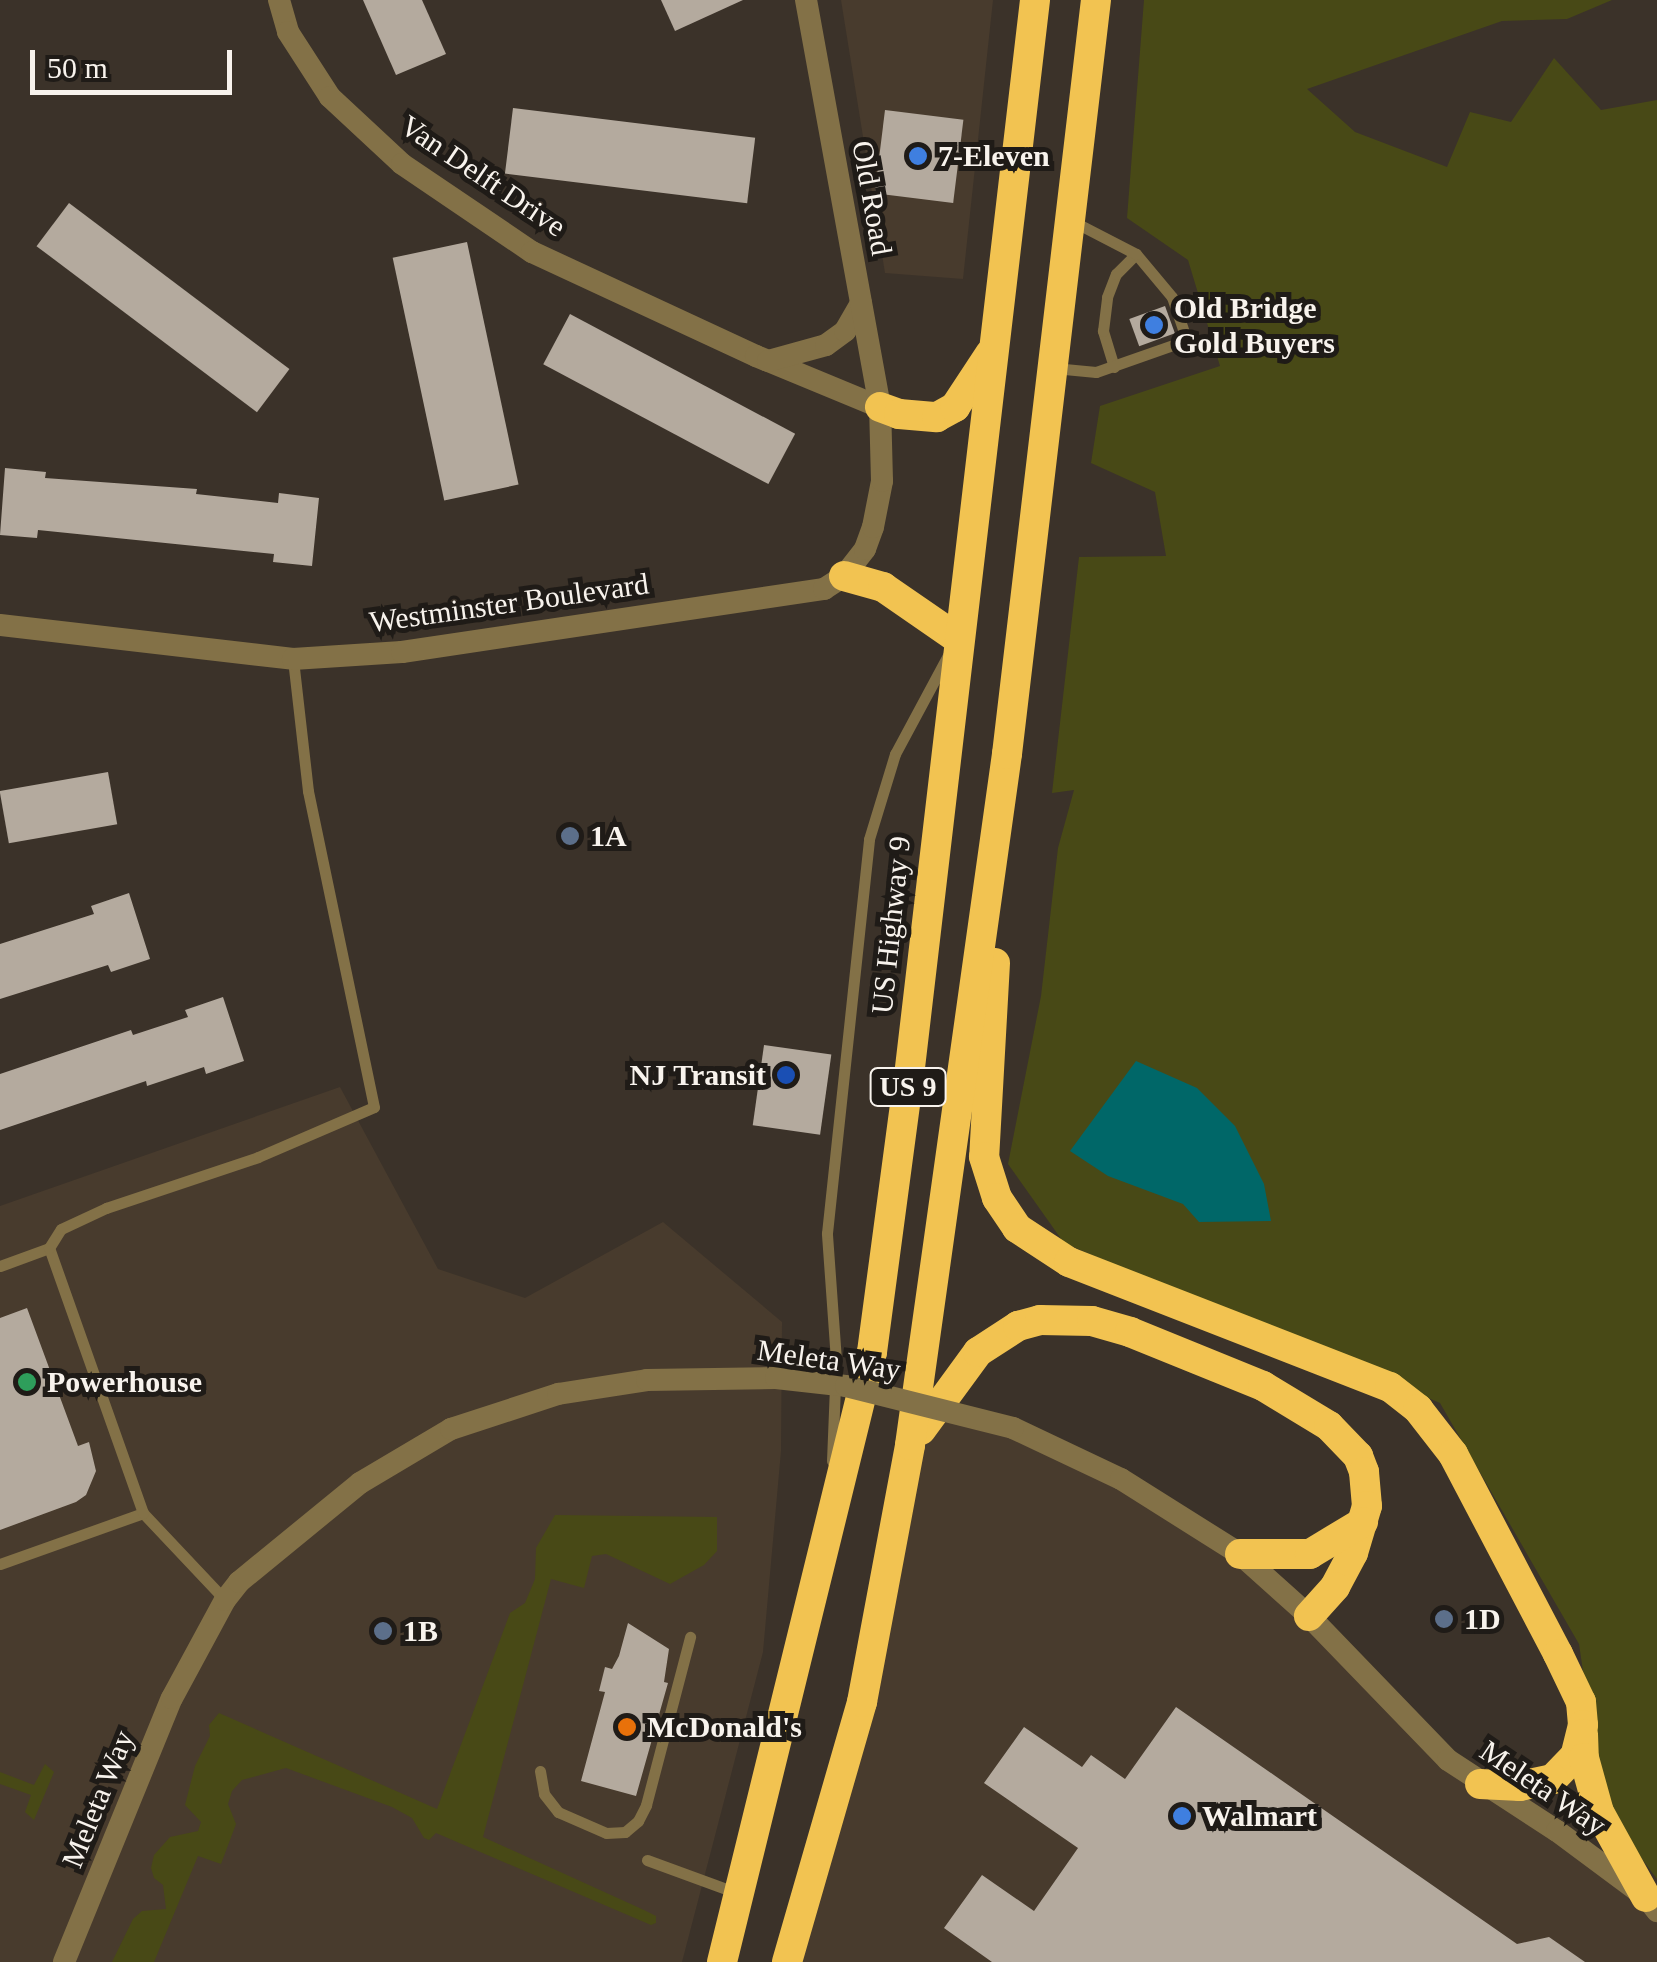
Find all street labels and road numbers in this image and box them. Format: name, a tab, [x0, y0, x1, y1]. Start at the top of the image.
street label: Van Delft Drive	[394, 108, 572, 244]
street label: Old Road	[844, 138, 900, 258]
street label: Westminster Boulevard	[367, 566, 651, 640]
street label: US Highway 9	[864, 834, 918, 1016]
road number: US 9	[868, 1064, 948, 1110]
street label: Meleta Way	[755, 1332, 903, 1388]
street label: Meleta Way	[54, 1725, 142, 1873]
street label: Meleta Way	[1473, 1733, 1613, 1843]

